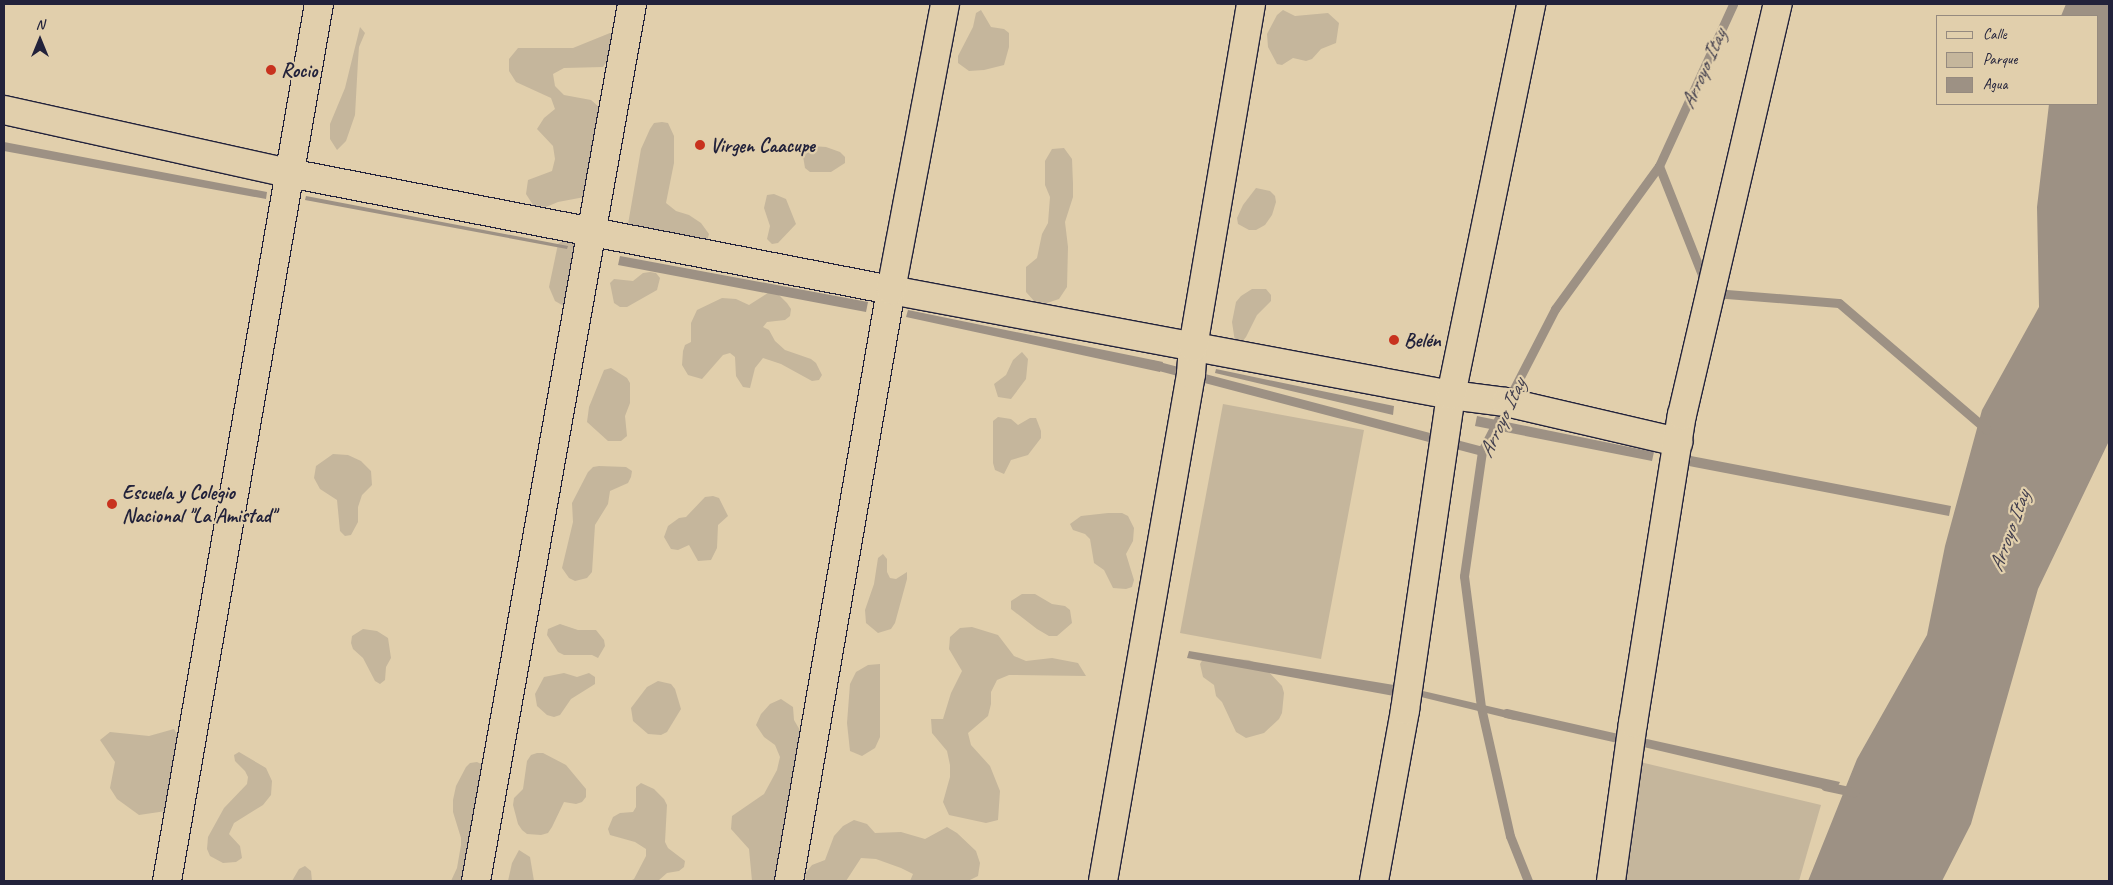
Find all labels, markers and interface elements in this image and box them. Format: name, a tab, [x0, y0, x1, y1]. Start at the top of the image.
north arrow	[15, 15, 65, 65]
legend	[1936, 15, 2098, 105]
text: N	[36, 16, 44, 33]
water label: Arroyo Itay	[1674, 25, 1732, 113]
text: Calle	[1983, 25, 2007, 44]
text: Parque	[1983, 50, 2017, 69]
place label: Rocio	[281, 58, 317, 82]
marker: Rocio	[265, 64, 277, 76]
text: Agua	[1983, 75, 2007, 94]
place label: Virgen Caacupe	[710, 133, 814, 157]
marker: Virgen Caacupe	[694, 139, 706, 151]
place label: Belén	[1404, 328, 1441, 352]
marker: Belén	[1388, 334, 1400, 346]
water label: Arroyo Itay	[1473, 374, 1531, 462]
place label: Escuela y Colegio Nacional "La Amistad"	[122, 480, 275, 527]
water label: Arroyo Itay	[1983, 487, 2035, 575]
marker: Escuela y Colegio Nacional "La Amistad"	[106, 498, 118, 510]

